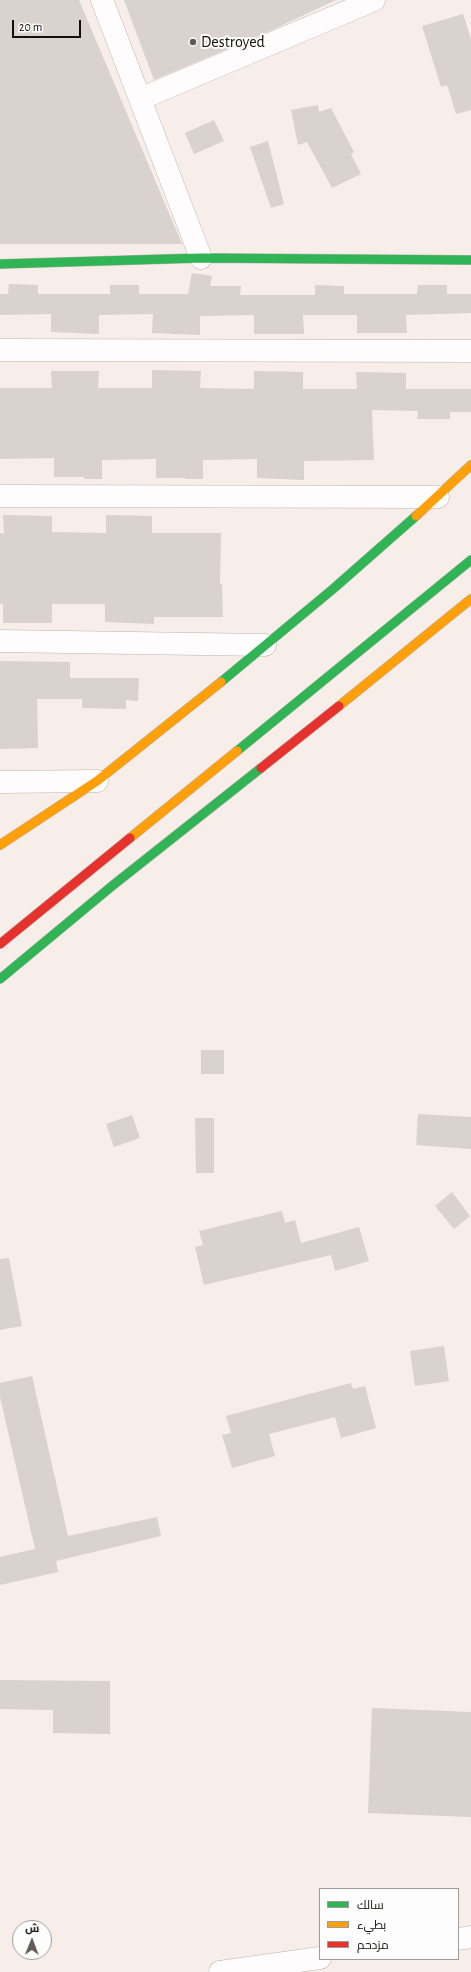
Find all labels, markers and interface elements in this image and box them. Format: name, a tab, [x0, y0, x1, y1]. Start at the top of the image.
scale bar	[14, 12, 83, 38]
text: 20 m	[19, 21, 42, 33]
place label: Destroyed	[201, 32, 265, 52]
marker: Destroyed	[188, 37, 198, 47]
legend	[319, 1888, 459, 1960]
text: سالك	[357, 1899, 384, 1911]
text: بطيء	[357, 1919, 386, 1931]
north arrow	[12, 1920, 52, 1960]
text: ش	[25, 1923, 39, 1934]
text: مزدحم	[357, 1939, 389, 1951]

